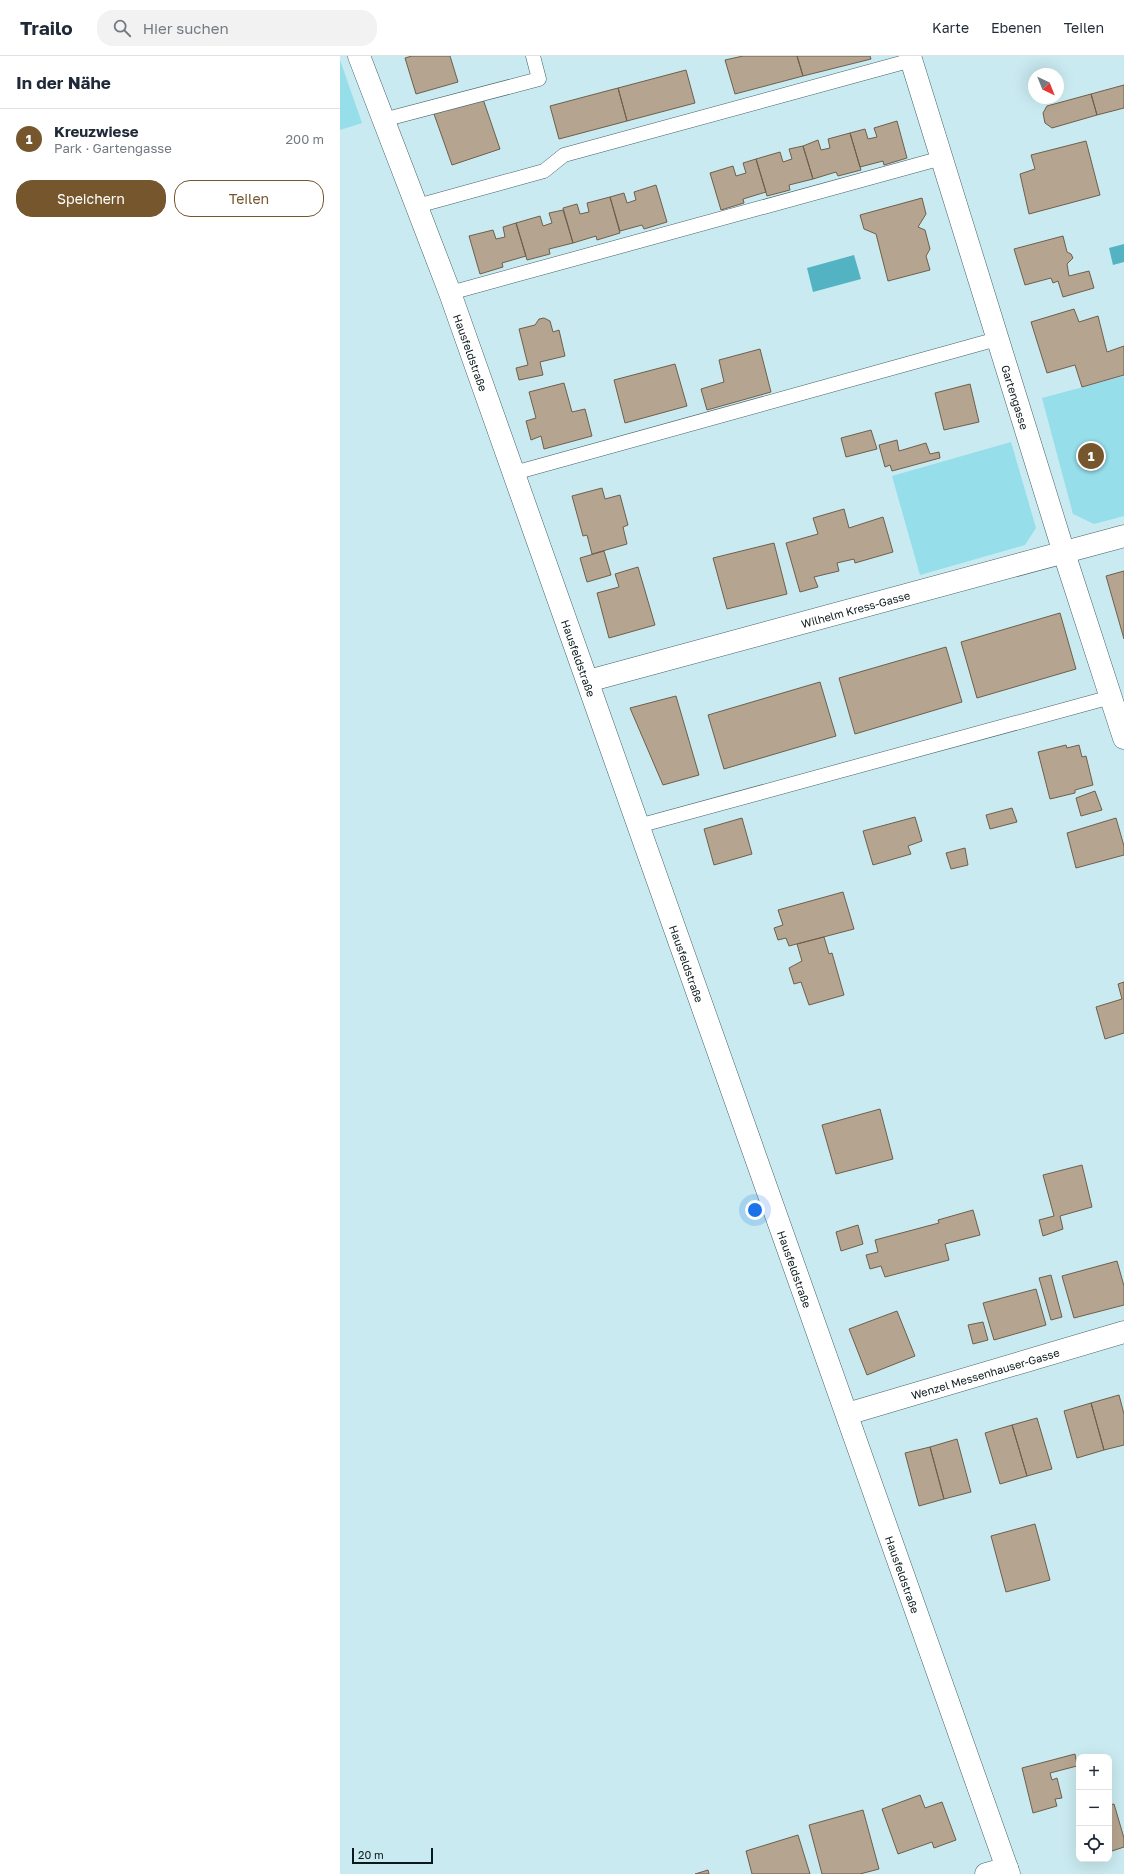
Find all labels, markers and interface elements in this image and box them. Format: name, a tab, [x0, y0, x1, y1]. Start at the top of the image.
search box	[97, 10, 377, 46]
text: Trailo	[20, 16, 73, 39]
icon: search	[111, 17, 133, 39]
text: Hier suchen	[143, 19, 229, 37]
text: Karte	[932, 19, 969, 36]
text: Ebenen	[991, 19, 1042, 36]
text: Teilen	[1064, 19, 1104, 36]
north arrow	[1028, 68, 1064, 104]
text: In der Nähe	[16, 72, 111, 93]
text: Kreuzwiese	[54, 122, 139, 140]
text: 1	[26, 131, 32, 147]
text: 200 m	[286, 131, 324, 147]
text: Park · Gartengasse	[54, 140, 172, 156]
button: Speichern	[16, 180, 166, 217]
button: Teilen	[174, 180, 324, 217]
street label: Hausfeldstraße	[451, 312, 491, 393]
street label: Gartengasse	[1000, 363, 1032, 431]
pin: 1	[1078, 441, 1104, 471]
street label: Wilhelm Kress-Gasse	[799, 588, 911, 630]
street label: Hausfeldstraße	[559, 618, 599, 698]
street label: Hausfeldstraße	[667, 923, 707, 1004]
your location	[745, 1200, 765, 1220]
street label: Hausfeldstraße	[775, 1229, 815, 1309]
street label: Wenzel Messenhauser-Gasse	[909, 1345, 1061, 1401]
street label: Hausfeldstraße	[883, 1534, 923, 1615]
map controls	[1076, 1754, 1112, 1862]
button: +	[1076, 1754, 1112, 1790]
button: −	[1076, 1790, 1112, 1826]
button: locate	[1076, 1826, 1112, 1862]
scale bar	[352, 1846, 433, 1865]
text: 20 m	[358, 1848, 384, 1861]

